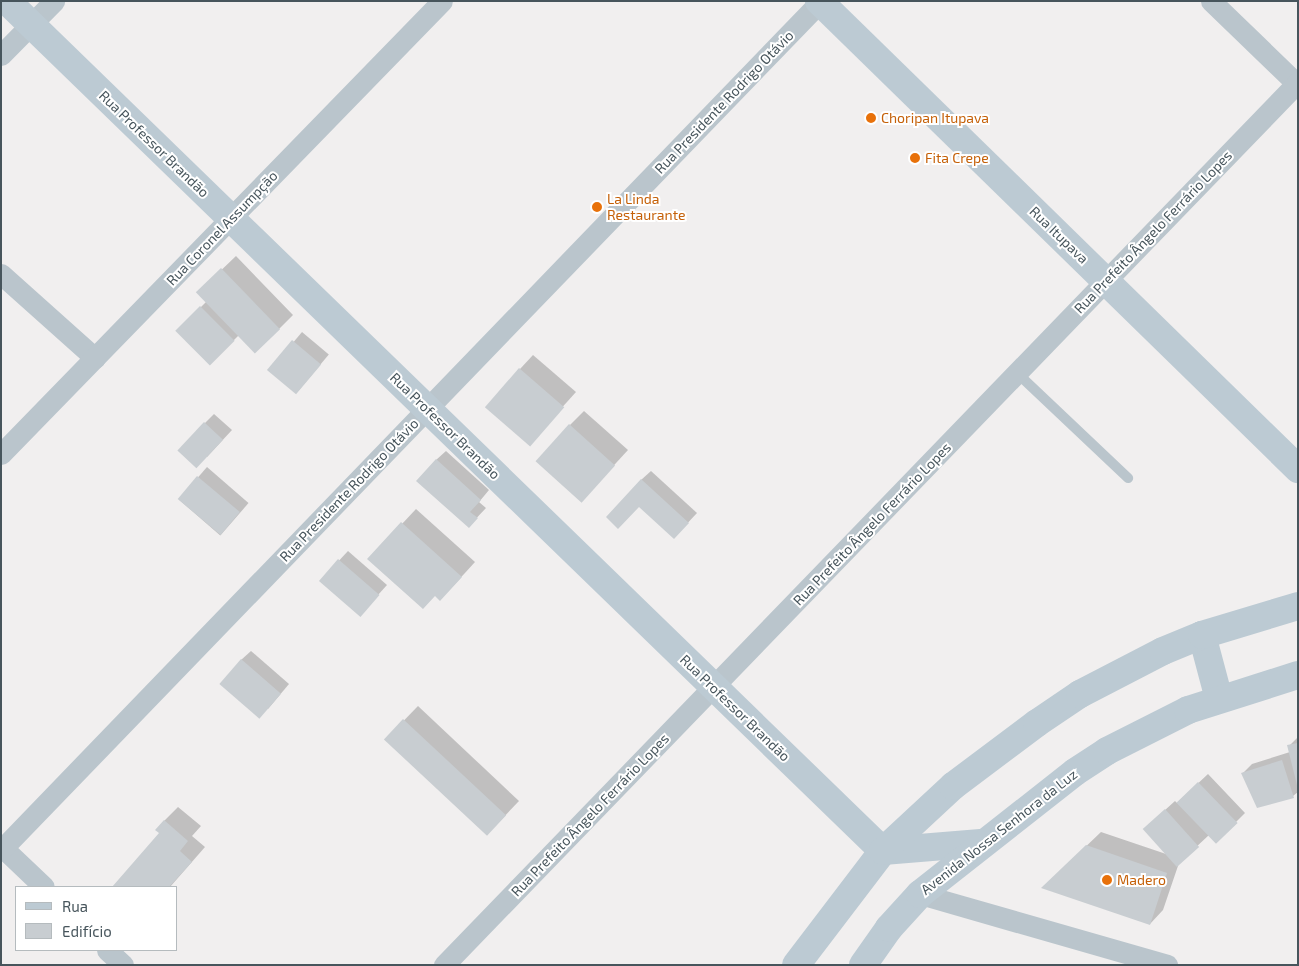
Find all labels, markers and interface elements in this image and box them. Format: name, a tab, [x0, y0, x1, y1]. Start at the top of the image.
street label: Rua Presidente Rodrigo Otávio	[651, 27, 797, 177]
street label: Rua Professor Brandão	[95, 87, 213, 201]
place label: Choripan Itupava	[881, 110, 989, 126]
marker: Choripan Itupava	[865, 112, 877, 124]
street label: Rua Prefeito Ângelo Ferrário Lopes	[1070, 147, 1236, 317]
place label: Fita Crepe	[925, 150, 989, 166]
marker: Fita Crepe	[909, 152, 921, 164]
street label: Rua Coronel Assumpção	[163, 167, 281, 289]
place label: La Linda Restaurante	[607, 191, 685, 223]
marker: La Linda Restaurante	[591, 201, 603, 213]
street label: Rua Itupava	[1026, 203, 1092, 267]
street label: Rua Professor Brandão	[386, 369, 504, 483]
street label: Rua Presidente Rodrigo Otávio	[276, 415, 422, 565]
street label: Rua Prefeito Ângelo Ferrário Lopes	[789, 439, 955, 609]
street label: Rua Professor Brandão	[676, 651, 794, 765]
street label: Rua Prefeito Ângelo Ferrário Lopes	[507, 730, 673, 900]
street label: Avenida Nossa Senhora da Luz	[917, 766, 1081, 898]
place label: Madero	[1117, 872, 1166, 888]
marker: Madero	[1101, 874, 1113, 886]
legend	[15, 886, 178, 951]
text: Rua	[62, 897, 88, 915]
text: Edifício	[62, 922, 112, 940]

